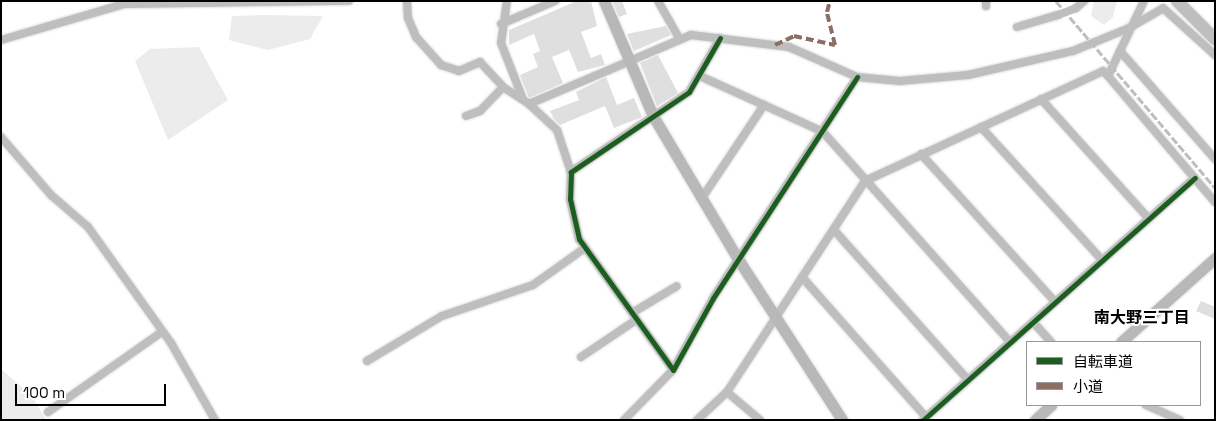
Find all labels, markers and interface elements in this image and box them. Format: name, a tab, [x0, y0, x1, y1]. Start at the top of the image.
district label: 南大野三丁目	[1094, 308, 1190, 328]
legend	[1026, 341, 1201, 406]
text: 自転車道	[1073, 352, 1133, 371]
scale bar	[18, 374, 169, 406]
text: 小道	[1073, 377, 1103, 396]
text: 100 m	[23, 383, 65, 402]

